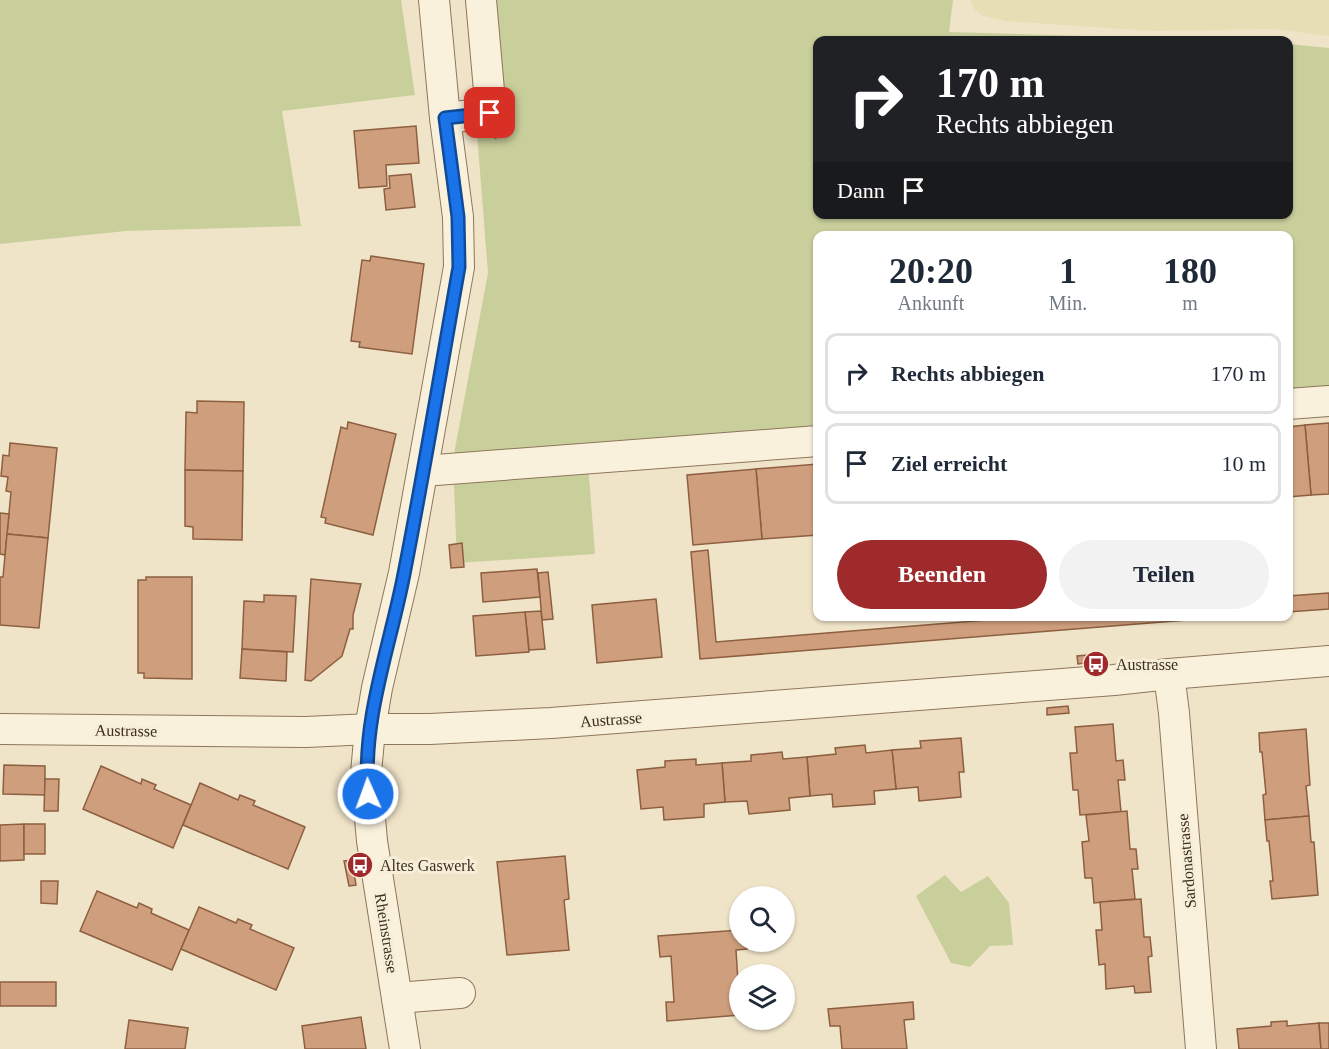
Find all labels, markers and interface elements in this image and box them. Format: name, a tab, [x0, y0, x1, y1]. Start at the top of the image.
icon: right	[837, 60, 915, 138]
text: 170 m	[936, 60, 1045, 106]
pin	[464, 87, 515, 138]
icon: arrive	[473, 96, 506, 129]
text: Rechts abbiegen	[936, 109, 1114, 139]
icon: arrive	[897, 174, 930, 207]
text: Dann	[837, 178, 885, 203]
text: 20:20	[889, 251, 973, 291]
text: 1	[1059, 251, 1077, 291]
text: 180	[1163, 251, 1217, 291]
text: Ankunft	[898, 292, 964, 314]
text: Min.	[1049, 292, 1087, 314]
text: m	[1182, 292, 1198, 314]
icon: right	[840, 357, 873, 390]
text: Rechts abbiegen	[891, 361, 1044, 386]
text: 170 m	[1210, 361, 1266, 386]
icon: arrive	[840, 447, 873, 480]
text: Ziel erreicht	[891, 451, 1007, 476]
text: 10 m	[1221, 451, 1266, 476]
button: Beenden	[837, 540, 1047, 609]
button: Teilen	[1059, 540, 1269, 609]
bus stop icon: Austrasse	[1081, 649, 1111, 679]
place label: Austrasse	[1116, 656, 1178, 673]
street label: Austrasse	[579, 709, 643, 730]
street label: Austrasse	[95, 721, 157, 740]
position arrow	[336, 762, 400, 826]
street label: Sardonastrasse	[1174, 813, 1199, 909]
bus stop icon: Altes Gaswerk	[345, 850, 375, 880]
place label: Altes Gaswerk	[380, 857, 475, 874]
map controls	[729, 886, 795, 1030]
button: search	[729, 886, 795, 952]
street label: Rheinstrasse	[372, 892, 401, 974]
button: layers	[729, 964, 795, 1030]

